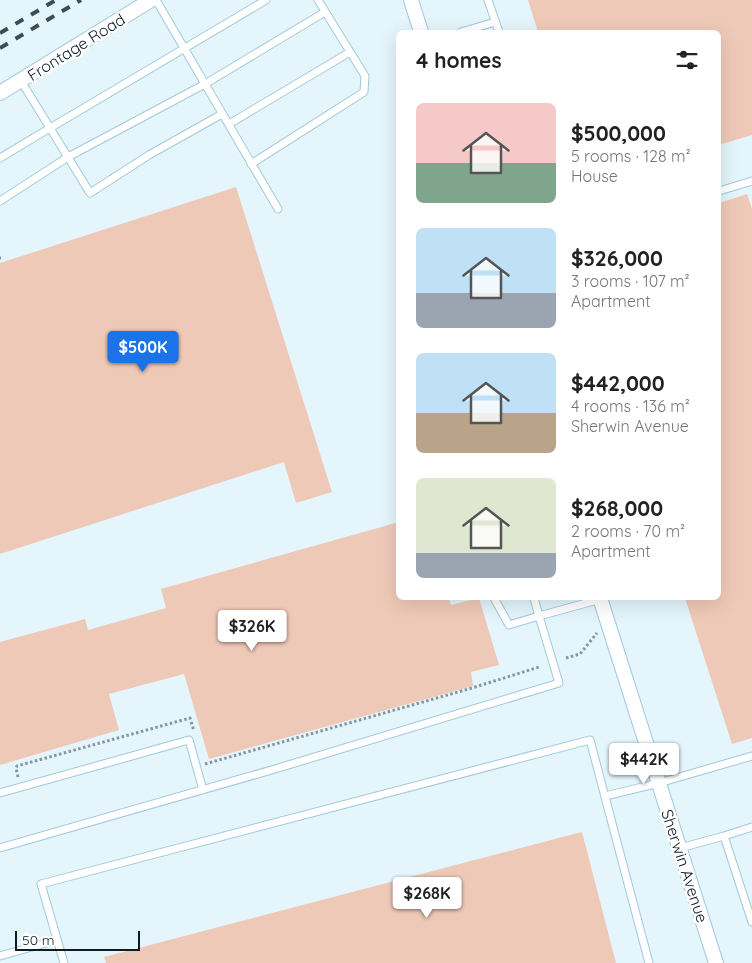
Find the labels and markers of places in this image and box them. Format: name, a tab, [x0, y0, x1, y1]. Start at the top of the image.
pin: $500K	[108, 330, 178, 373]
pin: $326K	[217, 610, 287, 652]
pin: $442K	[609, 742, 679, 785]
pin: $268K	[392, 876, 462, 919]

